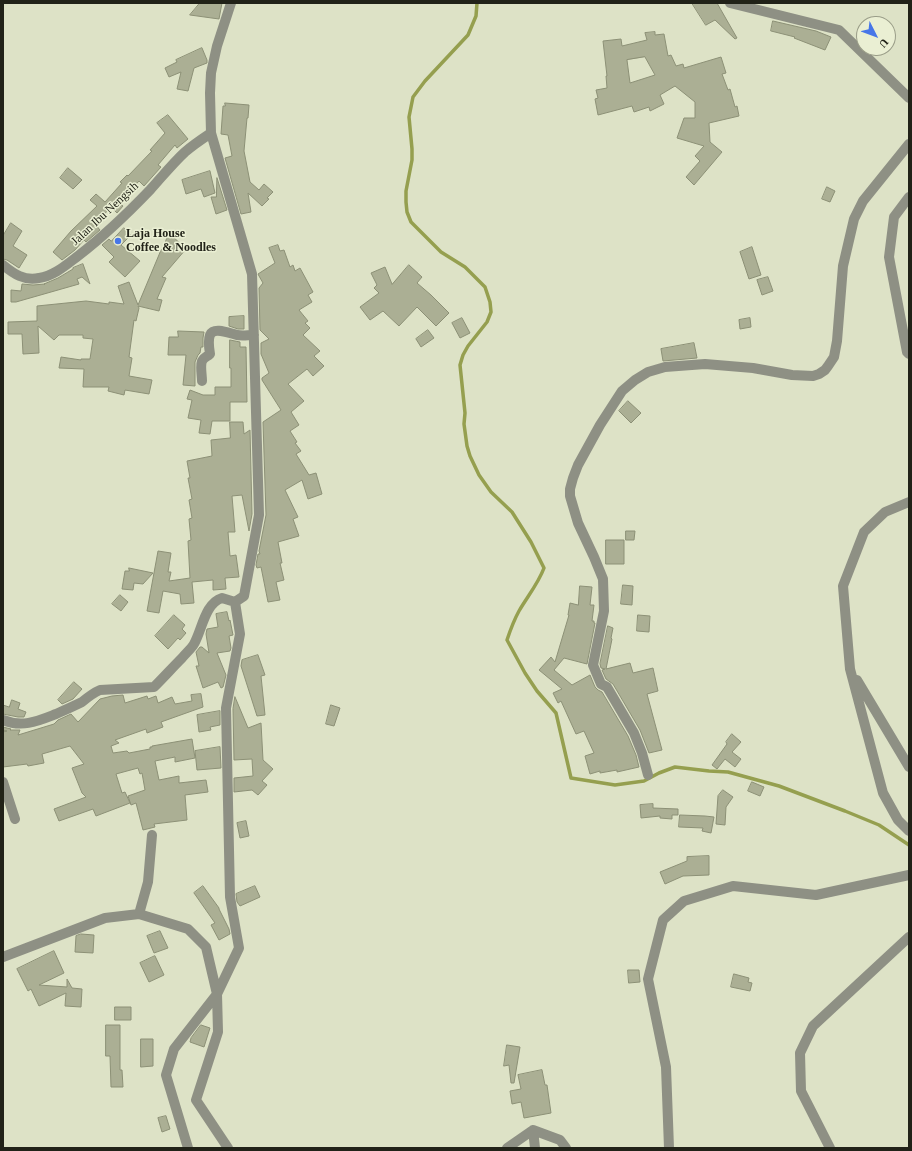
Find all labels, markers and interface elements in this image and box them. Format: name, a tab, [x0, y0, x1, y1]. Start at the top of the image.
north arrow	[856, 16, 896, 56]
text: U	[877, 36, 891, 50]
street label: Jalan Ibu Nengsih	[68, 179, 142, 249]
place label: Laja House Coffee & Noodles	[126, 227, 216, 255]
marker: Laja House Coffee & Noodles	[113, 236, 123, 246]

